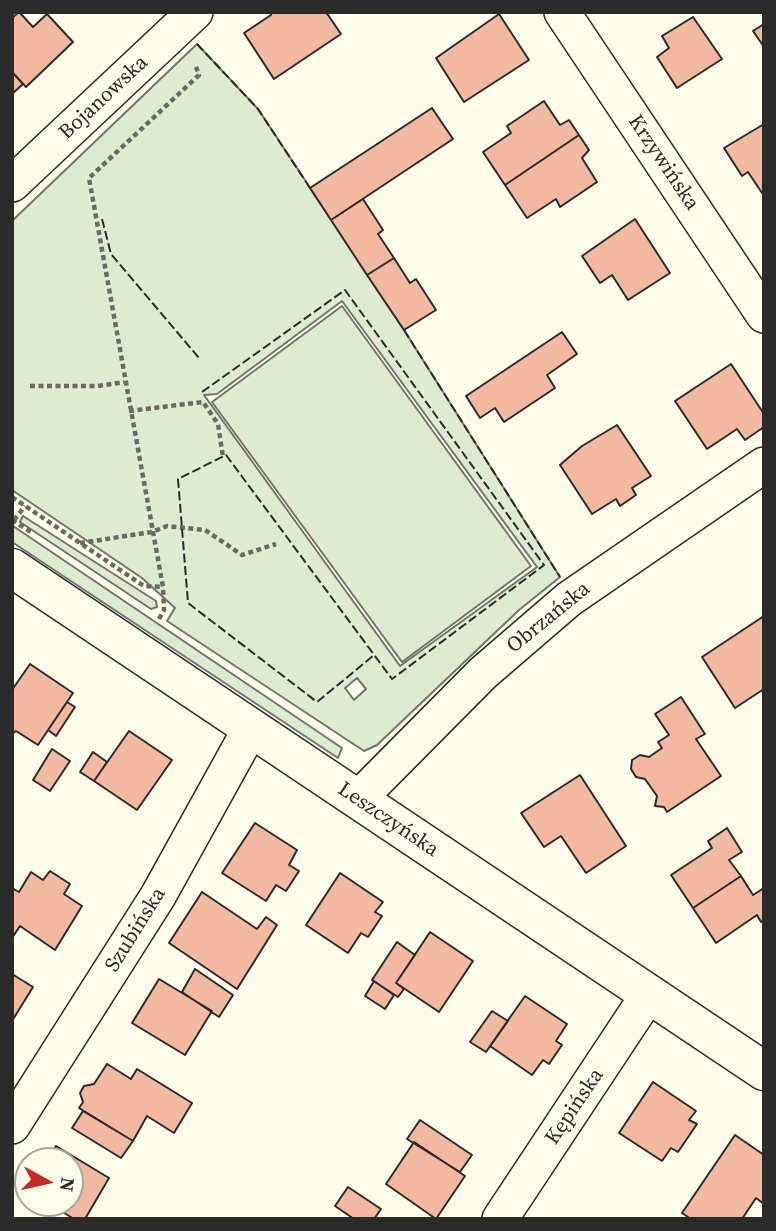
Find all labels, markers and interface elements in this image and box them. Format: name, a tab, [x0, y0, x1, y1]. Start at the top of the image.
street label: Bojanowska	[54, 50, 154, 146]
street label: Krzywińska	[622, 111, 704, 215]
street label: Obrzańska	[502, 577, 596, 659]
street label: Leszczyńska	[333, 777, 443, 863]
street label: Szubińska	[100, 883, 172, 977]
street label: Kępińska	[540, 1064, 610, 1150]
north arrow	[14, 1147, 84, 1217]
text: N	[54, 1176, 82, 1193]

